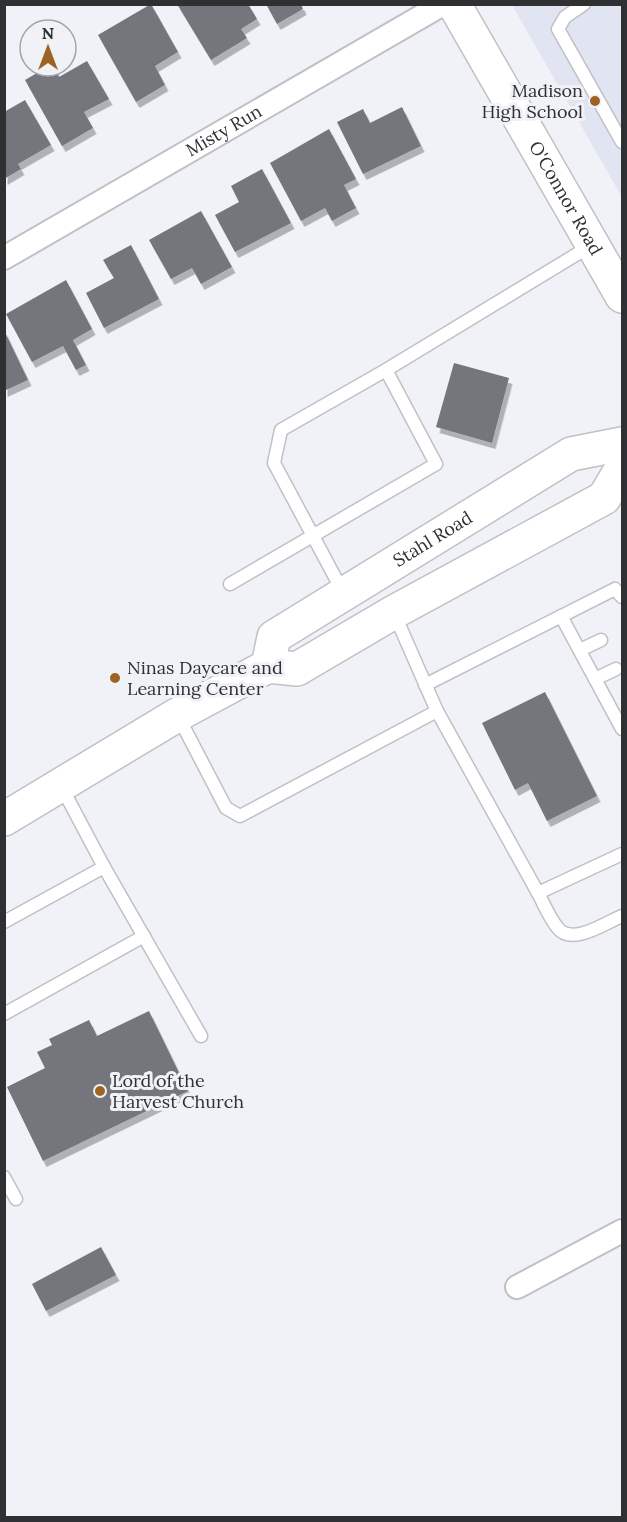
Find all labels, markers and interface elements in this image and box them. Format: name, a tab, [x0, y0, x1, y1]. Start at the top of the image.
north arrow	[18, 18, 78, 78]
text: N	[42, 23, 54, 43]
place label: Madison High School	[482, 79, 583, 123]
marker: Madison High School	[588, 94, 602, 108]
street label: Misty Run	[181, 99, 266, 161]
street label: O'Connor Road	[524, 137, 608, 259]
street label: Stahl Road	[389, 506, 476, 572]
place label: Ninas Daycare and Learning Center	[127, 656, 283, 700]
marker: Ninas Daycare and Learning Center	[108, 671, 122, 685]
place label: Lord of the Harvest Church	[112, 1069, 244, 1113]
marker: Lord of the Harvest Church	[93, 1084, 107, 1098]

